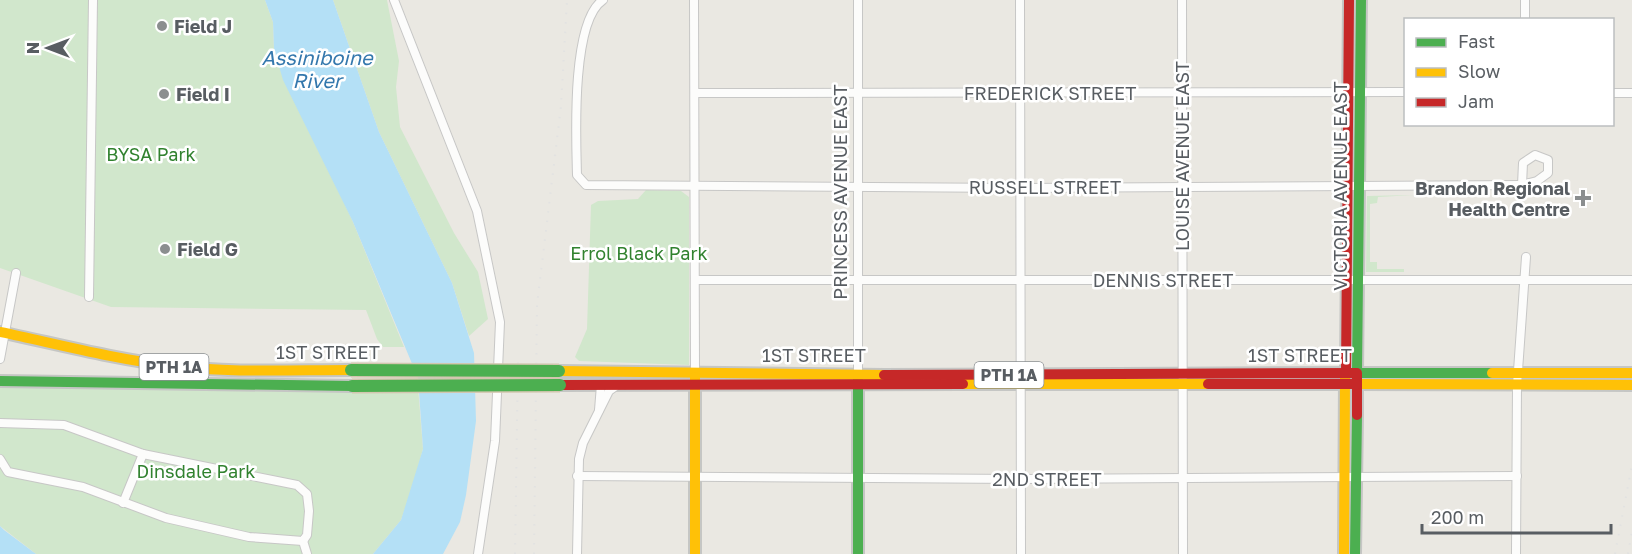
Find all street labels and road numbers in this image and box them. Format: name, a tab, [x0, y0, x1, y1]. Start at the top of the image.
street label: LOUISE AVENUE EAST	[1171, 61, 1193, 251]
street label: VICTORIA AVENUE EAST	[1329, 81, 1351, 291]
street label: FREDERICK STREET	[964, 82, 1136, 104]
street label: PRINCESS AVENUE EAST	[829, 84, 851, 300]
street label: RUSSELL STREET	[969, 176, 1121, 198]
street label: DENNIS STREET	[1093, 269, 1233, 291]
street label: 1ST STREET	[276, 341, 380, 363]
street label: 1ST STREET	[762, 344, 866, 366]
street label: 1ST STREET	[1248, 344, 1352, 366]
road number: PTH 1A	[140, 354, 208, 380]
road number: PTH 1A	[974, 362, 1044, 388]
street label: 2ND STREET	[992, 468, 1102, 490]

